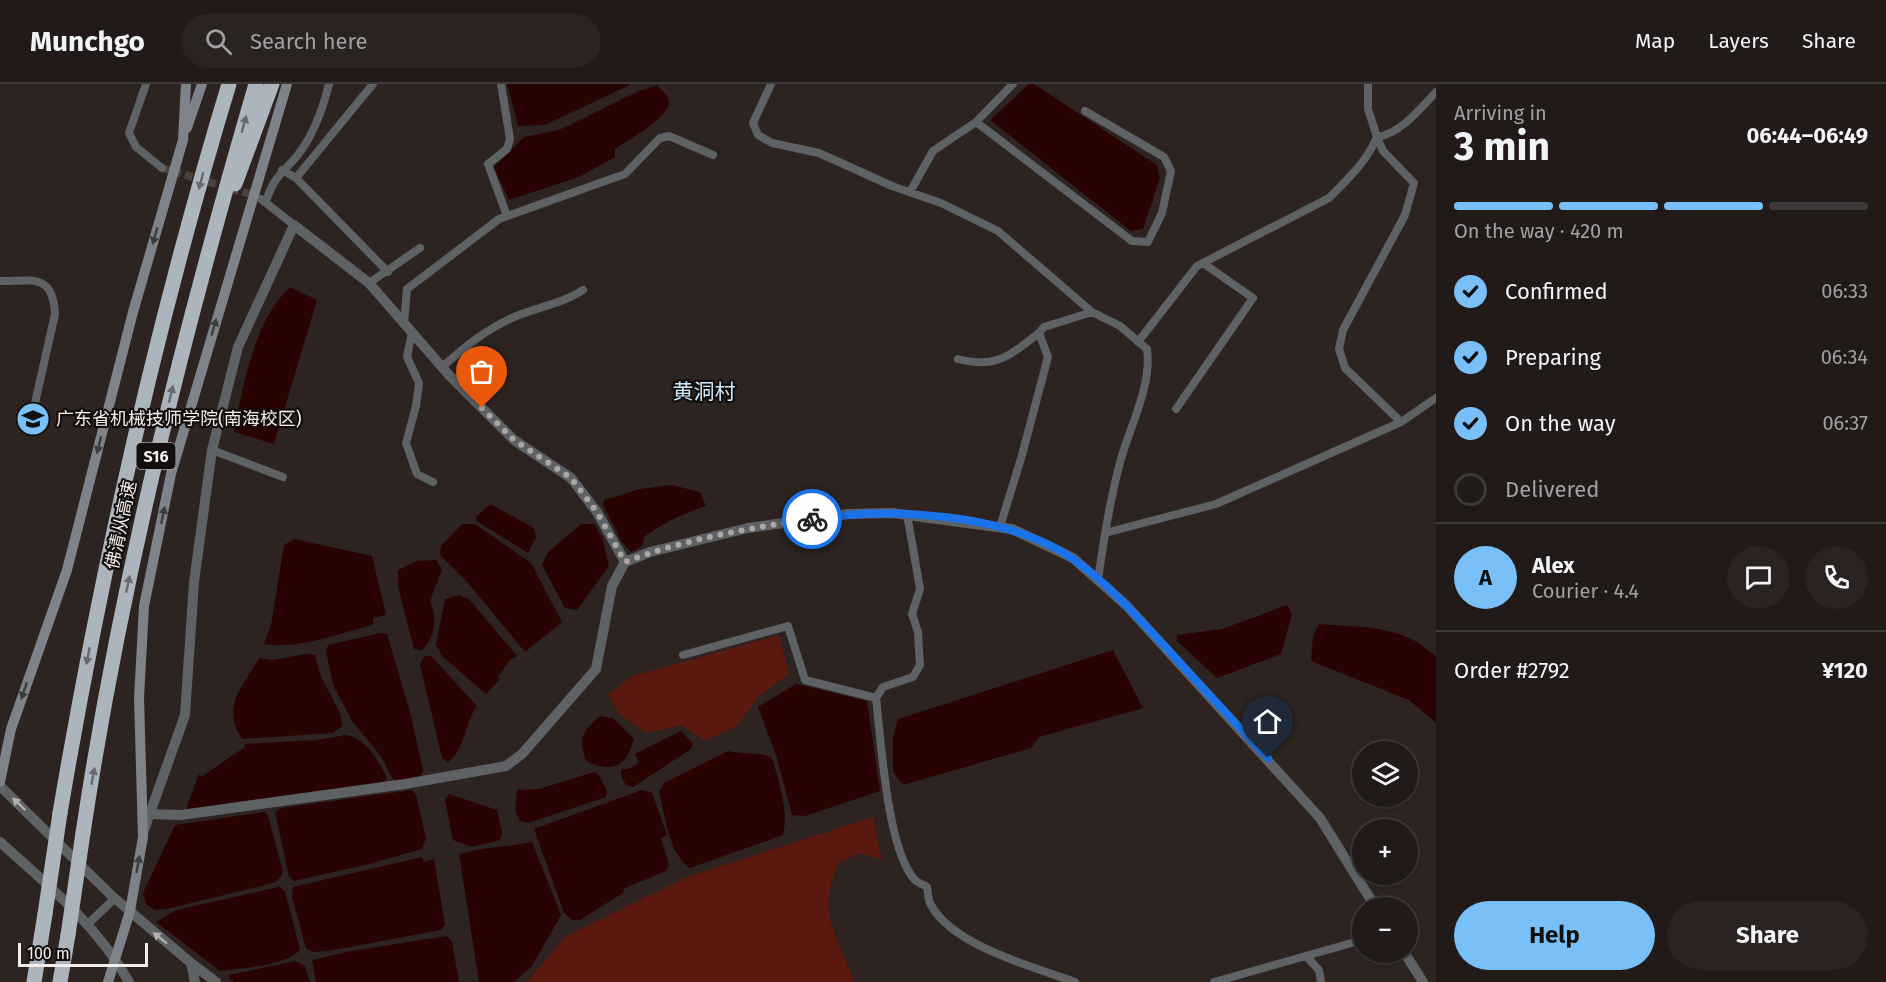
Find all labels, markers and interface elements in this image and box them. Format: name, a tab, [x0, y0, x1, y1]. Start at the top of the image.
search box	[181, 14, 601, 68]
text: Munchgo	[30, 25, 145, 58]
icon: search	[202, 25, 235, 58]
text: Search here	[250, 28, 367, 55]
text: Map	[1635, 28, 1675, 54]
text: Layers	[1708, 28, 1769, 54]
text: Share	[1802, 28, 1856, 54]
text: Arriving in	[1454, 101, 1547, 125]
one-way arrow	[240, 115, 249, 133]
text: 06:44–06:49	[1746, 122, 1868, 149]
text: 3 min	[1454, 124, 1550, 170]
one-way arrow	[196, 172, 206, 190]
text: On the way · 420 m	[1454, 219, 1624, 243]
one-way arrow	[150, 227, 159, 245]
icon: check	[1454, 275, 1487, 308]
text: Confirmed	[1505, 278, 1608, 305]
text: 06:33	[1821, 279, 1868, 303]
one-way arrow	[210, 318, 219, 336]
icon: check	[1454, 341, 1487, 374]
text: Preparing	[1505, 344, 1601, 371]
text: 06:34	[1821, 345, 1868, 369]
pin	[456, 346, 507, 408]
icon: bag	[465, 355, 498, 388]
district label: 黄洞村	[673, 379, 736, 405]
one-way arrow	[167, 384, 176, 403]
school or university icon: 广东省机械技师学院(南海校区)	[15, 401, 51, 437]
icon: check	[1454, 407, 1487, 440]
place label: 广东省机械技师学院(南海校区)	[56, 408, 302, 430]
text: On the way	[1505, 410, 1616, 437]
text: 06:37	[1822, 411, 1868, 435]
one-way arrow	[94, 435, 104, 454]
road number: S16	[136, 443, 176, 469]
text: Delivered	[1505, 476, 1600, 503]
street label: 佛清从高速	[101, 479, 141, 571]
courier	[782, 489, 842, 549]
icon: bike	[796, 503, 829, 536]
one-way arrow	[159, 505, 168, 524]
button: chat	[1727, 546, 1790, 609]
button: phone	[1805, 546, 1868, 609]
text: Alex	[1532, 552, 1575, 579]
text: A	[1479, 564, 1492, 591]
one-way arrow	[124, 574, 133, 593]
text: Courier · 4.4	[1532, 579, 1639, 603]
one-way arrow	[83, 647, 92, 666]
text: Order #2792	[1454, 657, 1570, 684]
text: ¥120	[1822, 657, 1868, 684]
one-way arrow	[19, 682, 29, 700]
pin	[1242, 696, 1293, 758]
icon: home	[1251, 705, 1284, 738]
map controls	[1352, 741, 1418, 963]
button: layers	[1352, 741, 1418, 807]
one-way arrow	[88, 766, 97, 785]
one-way arrow	[12, 798, 26, 812]
button: +	[1352, 819, 1418, 885]
one-way arrow	[134, 855, 143, 874]
button: −	[1352, 897, 1418, 963]
button: Help	[1454, 901, 1655, 970]
button: Share	[1667, 901, 1868, 970]
one-way arrow	[152, 932, 168, 945]
scale bar	[18, 940, 148, 968]
text: 100 m	[27, 944, 70, 963]

